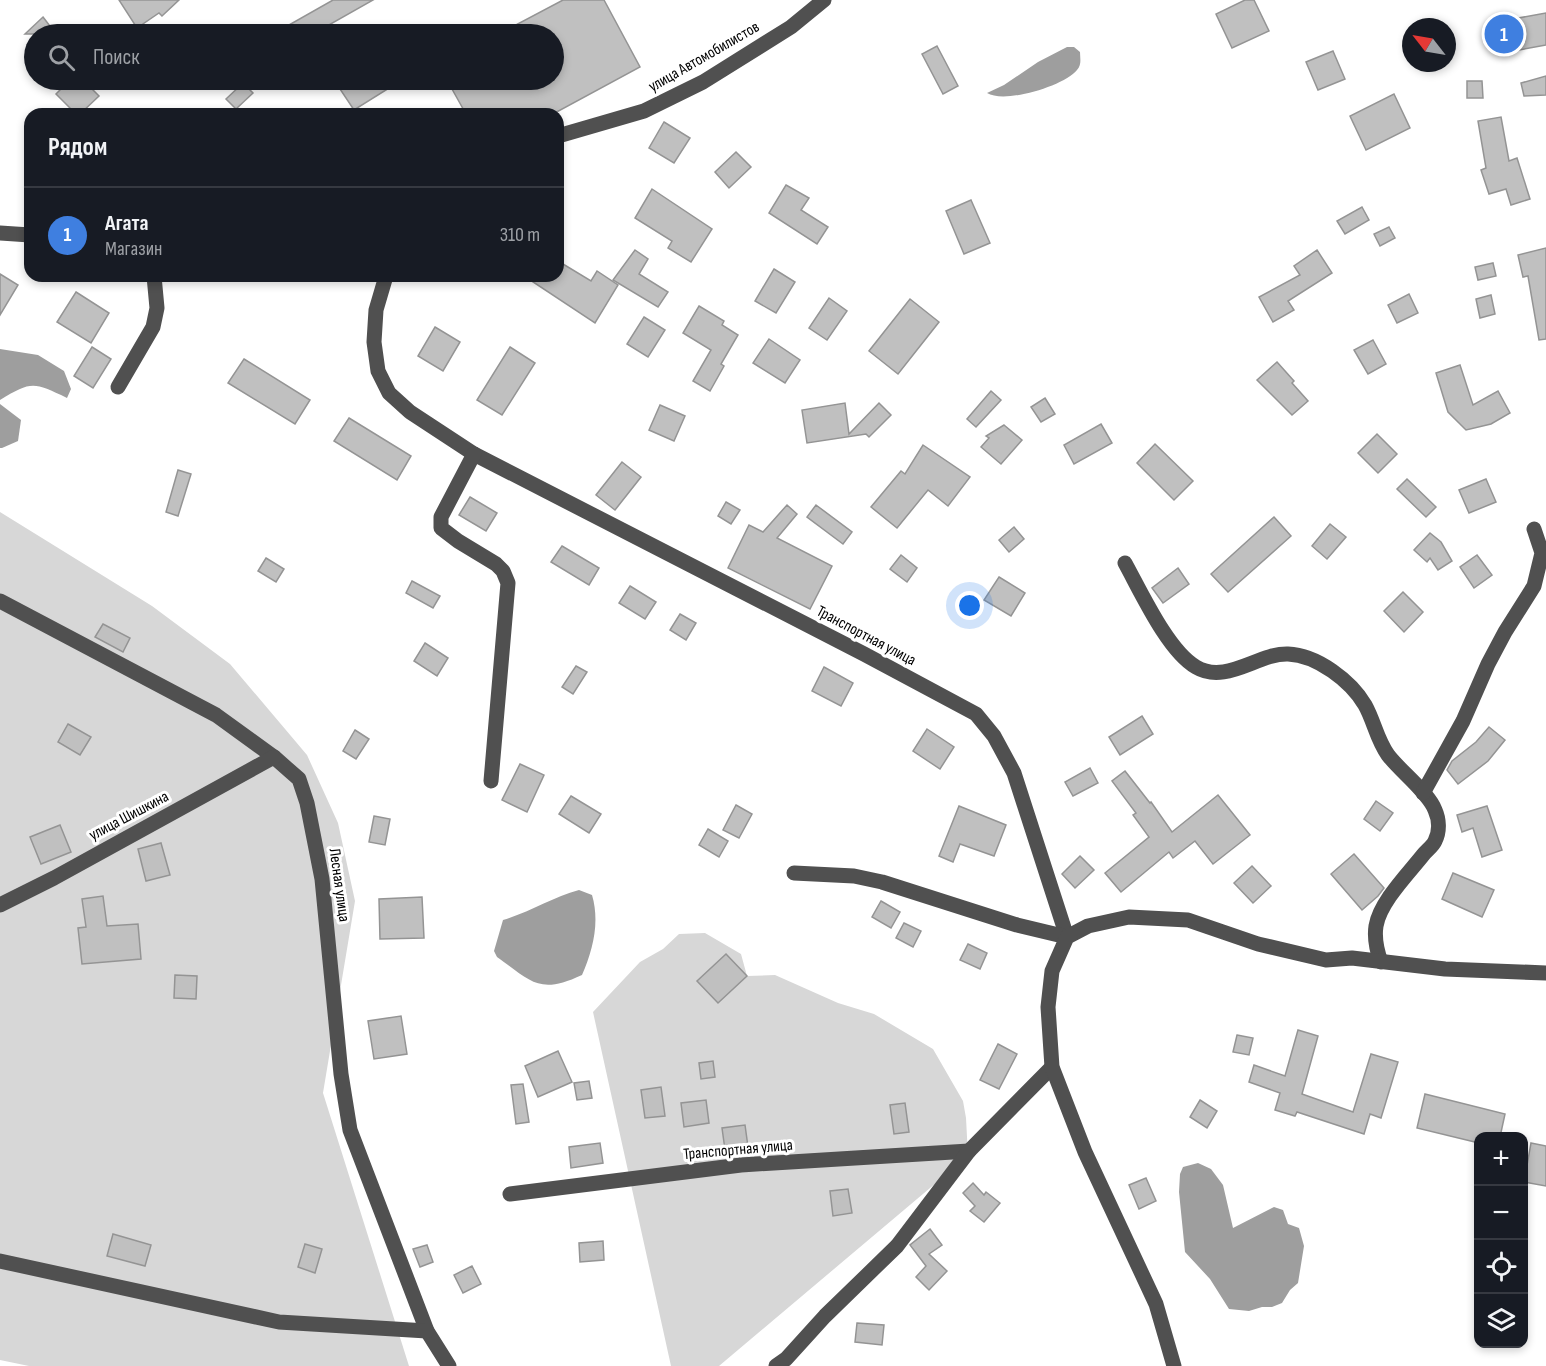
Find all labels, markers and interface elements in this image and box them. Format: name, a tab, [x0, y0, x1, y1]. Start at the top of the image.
pin: 1	[1484, 12, 1524, 57]
street label: улица Автомобилистов	[645, 18, 763, 96]
north arrow	[1402, 18, 1456, 72]
search box	[24, 24, 564, 90]
icon: search	[45, 41, 78, 74]
text: Поиск	[93, 44, 139, 71]
text: Рядом	[48, 132, 107, 163]
text: Агата	[105, 210, 149, 237]
text: 1	[64, 223, 71, 247]
text: 310 m	[500, 223, 540, 247]
text: Магазин	[105, 237, 162, 261]
your location	[955, 591, 984, 620]
street label: Транспортная улица	[813, 602, 919, 670]
street label: улица Шишкина	[86, 787, 172, 845]
street label: Лесная улица	[324, 847, 354, 923]
map controls	[1474, 1132, 1528, 1348]
button: +	[1474, 1132, 1528, 1186]
street label: Транспортная улица	[682, 1136, 794, 1164]
button: −	[1474, 1186, 1528, 1240]
button: locate	[1474, 1240, 1528, 1294]
button: layers	[1474, 1294, 1528, 1348]

